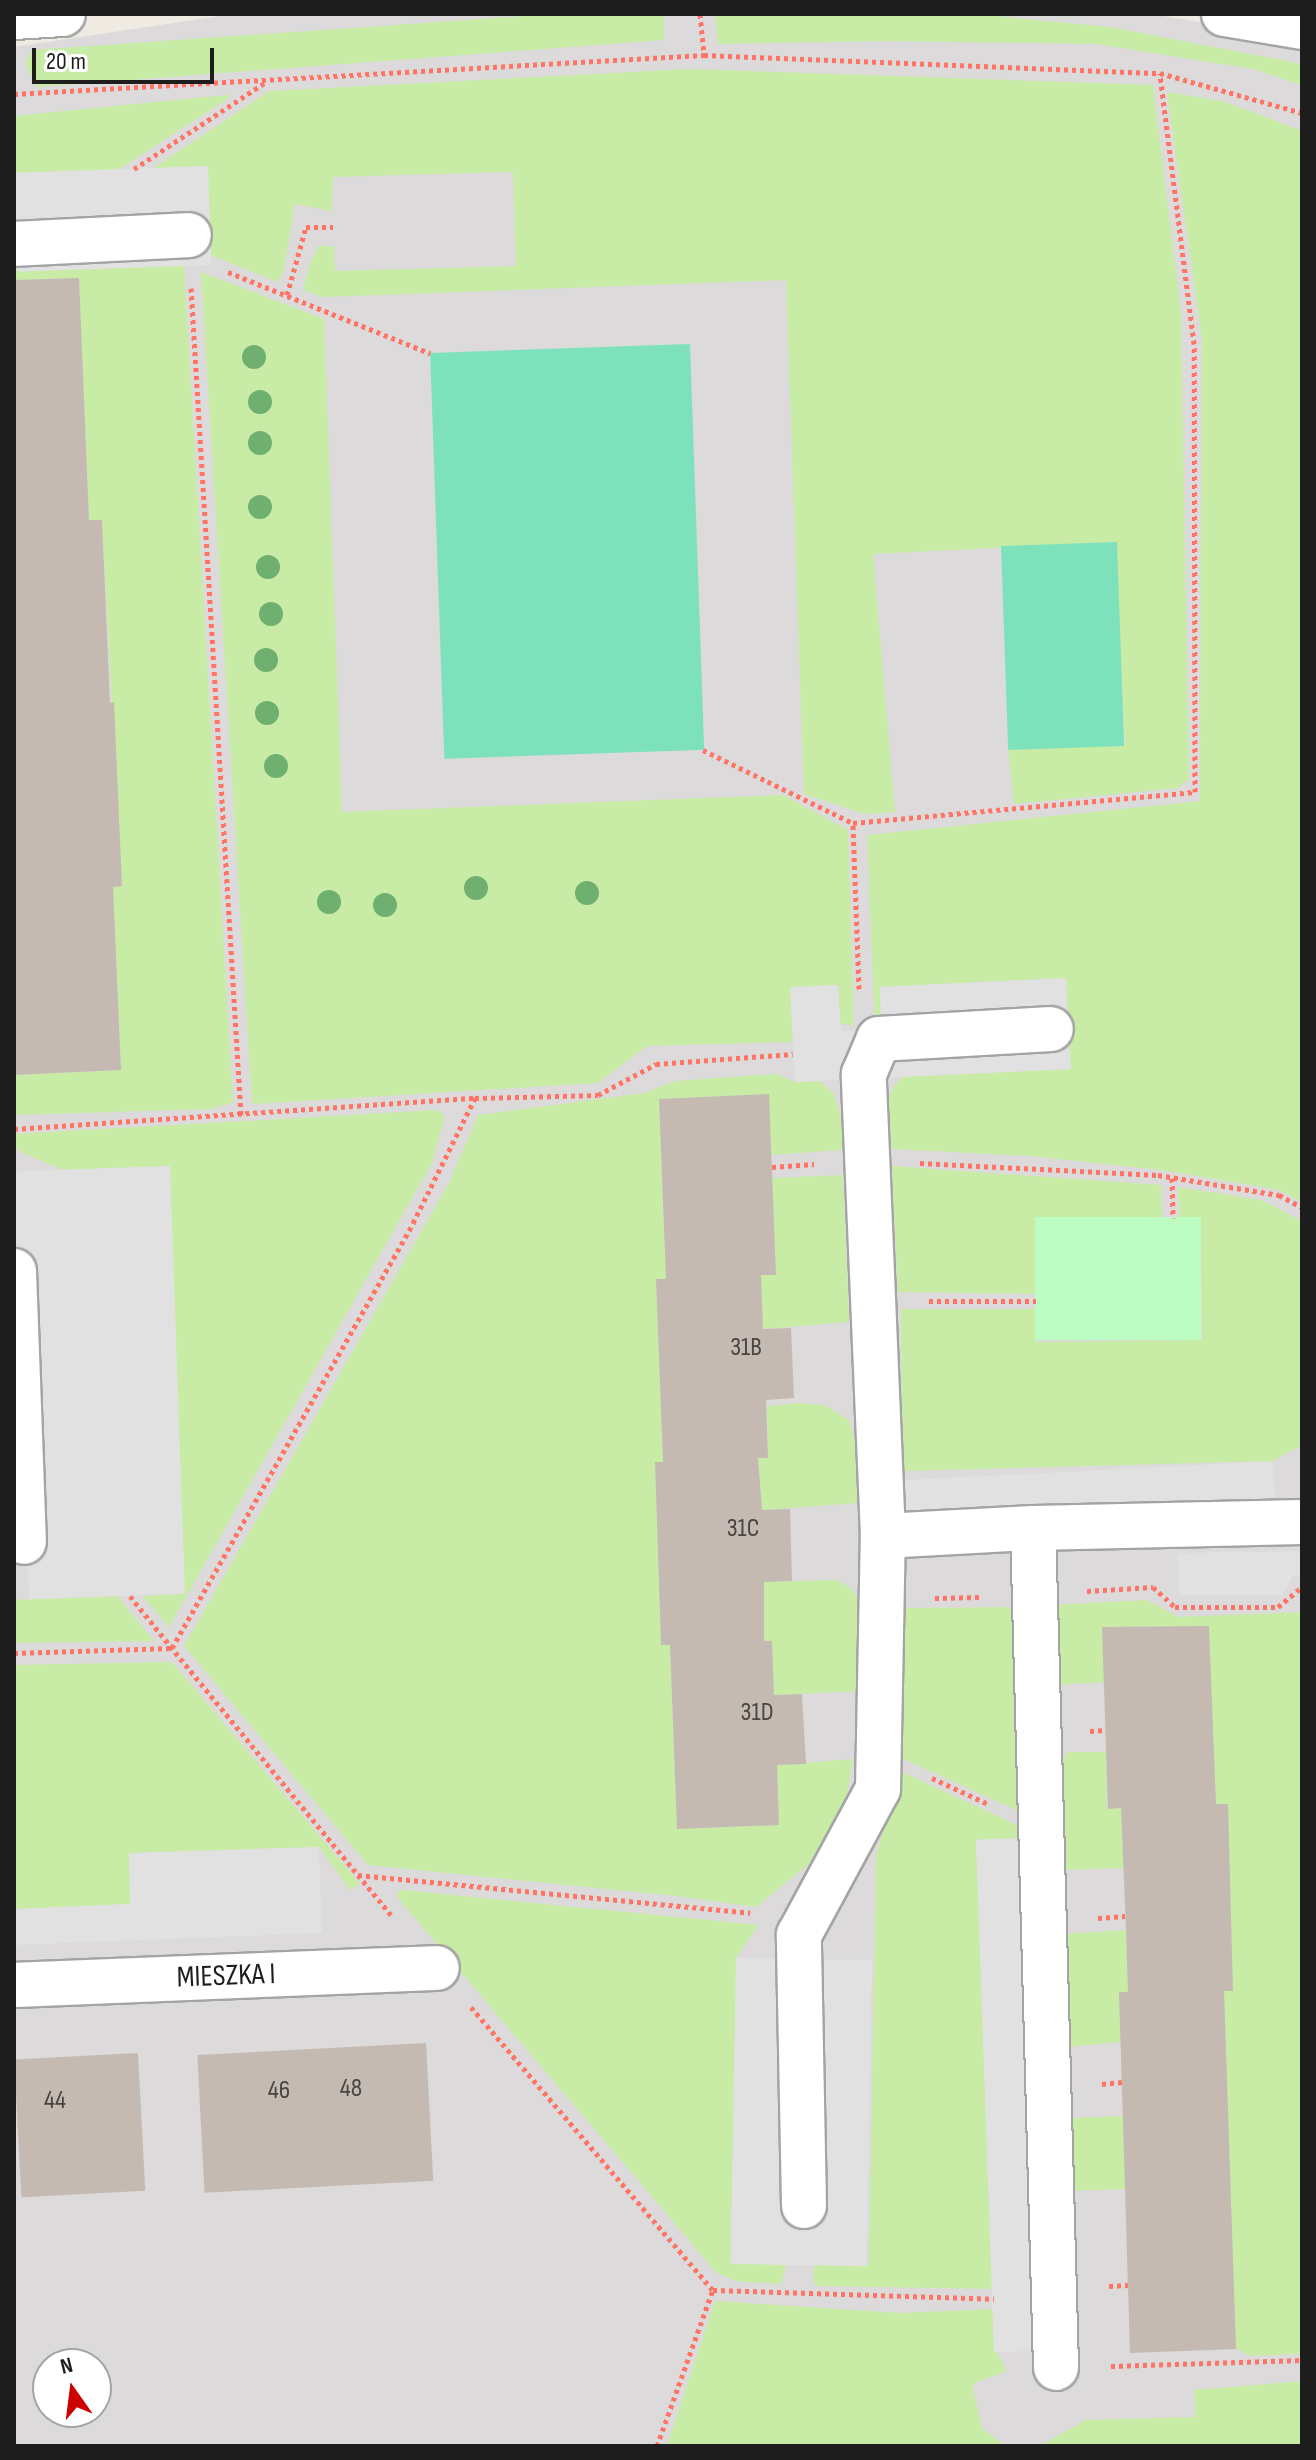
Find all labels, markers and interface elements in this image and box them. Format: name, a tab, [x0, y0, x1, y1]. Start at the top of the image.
scale bar	[36, 32, 218, 82]
text: 20 m	[46, 47, 86, 76]
house number: 31B	[730, 1332, 762, 1364]
house number: 31C	[727, 1513, 759, 1545]
house number: 31D	[741, 1697, 773, 1729]
street label: MIESZKA I	[176, 1956, 276, 1996]
house number: 48	[340, 2073, 362, 2105]
house number: 46	[268, 2075, 290, 2107]
house number: 44	[44, 2085, 66, 2117]
north arrow	[32, 2348, 112, 2428]
text: N	[58, 2352, 76, 2381]

